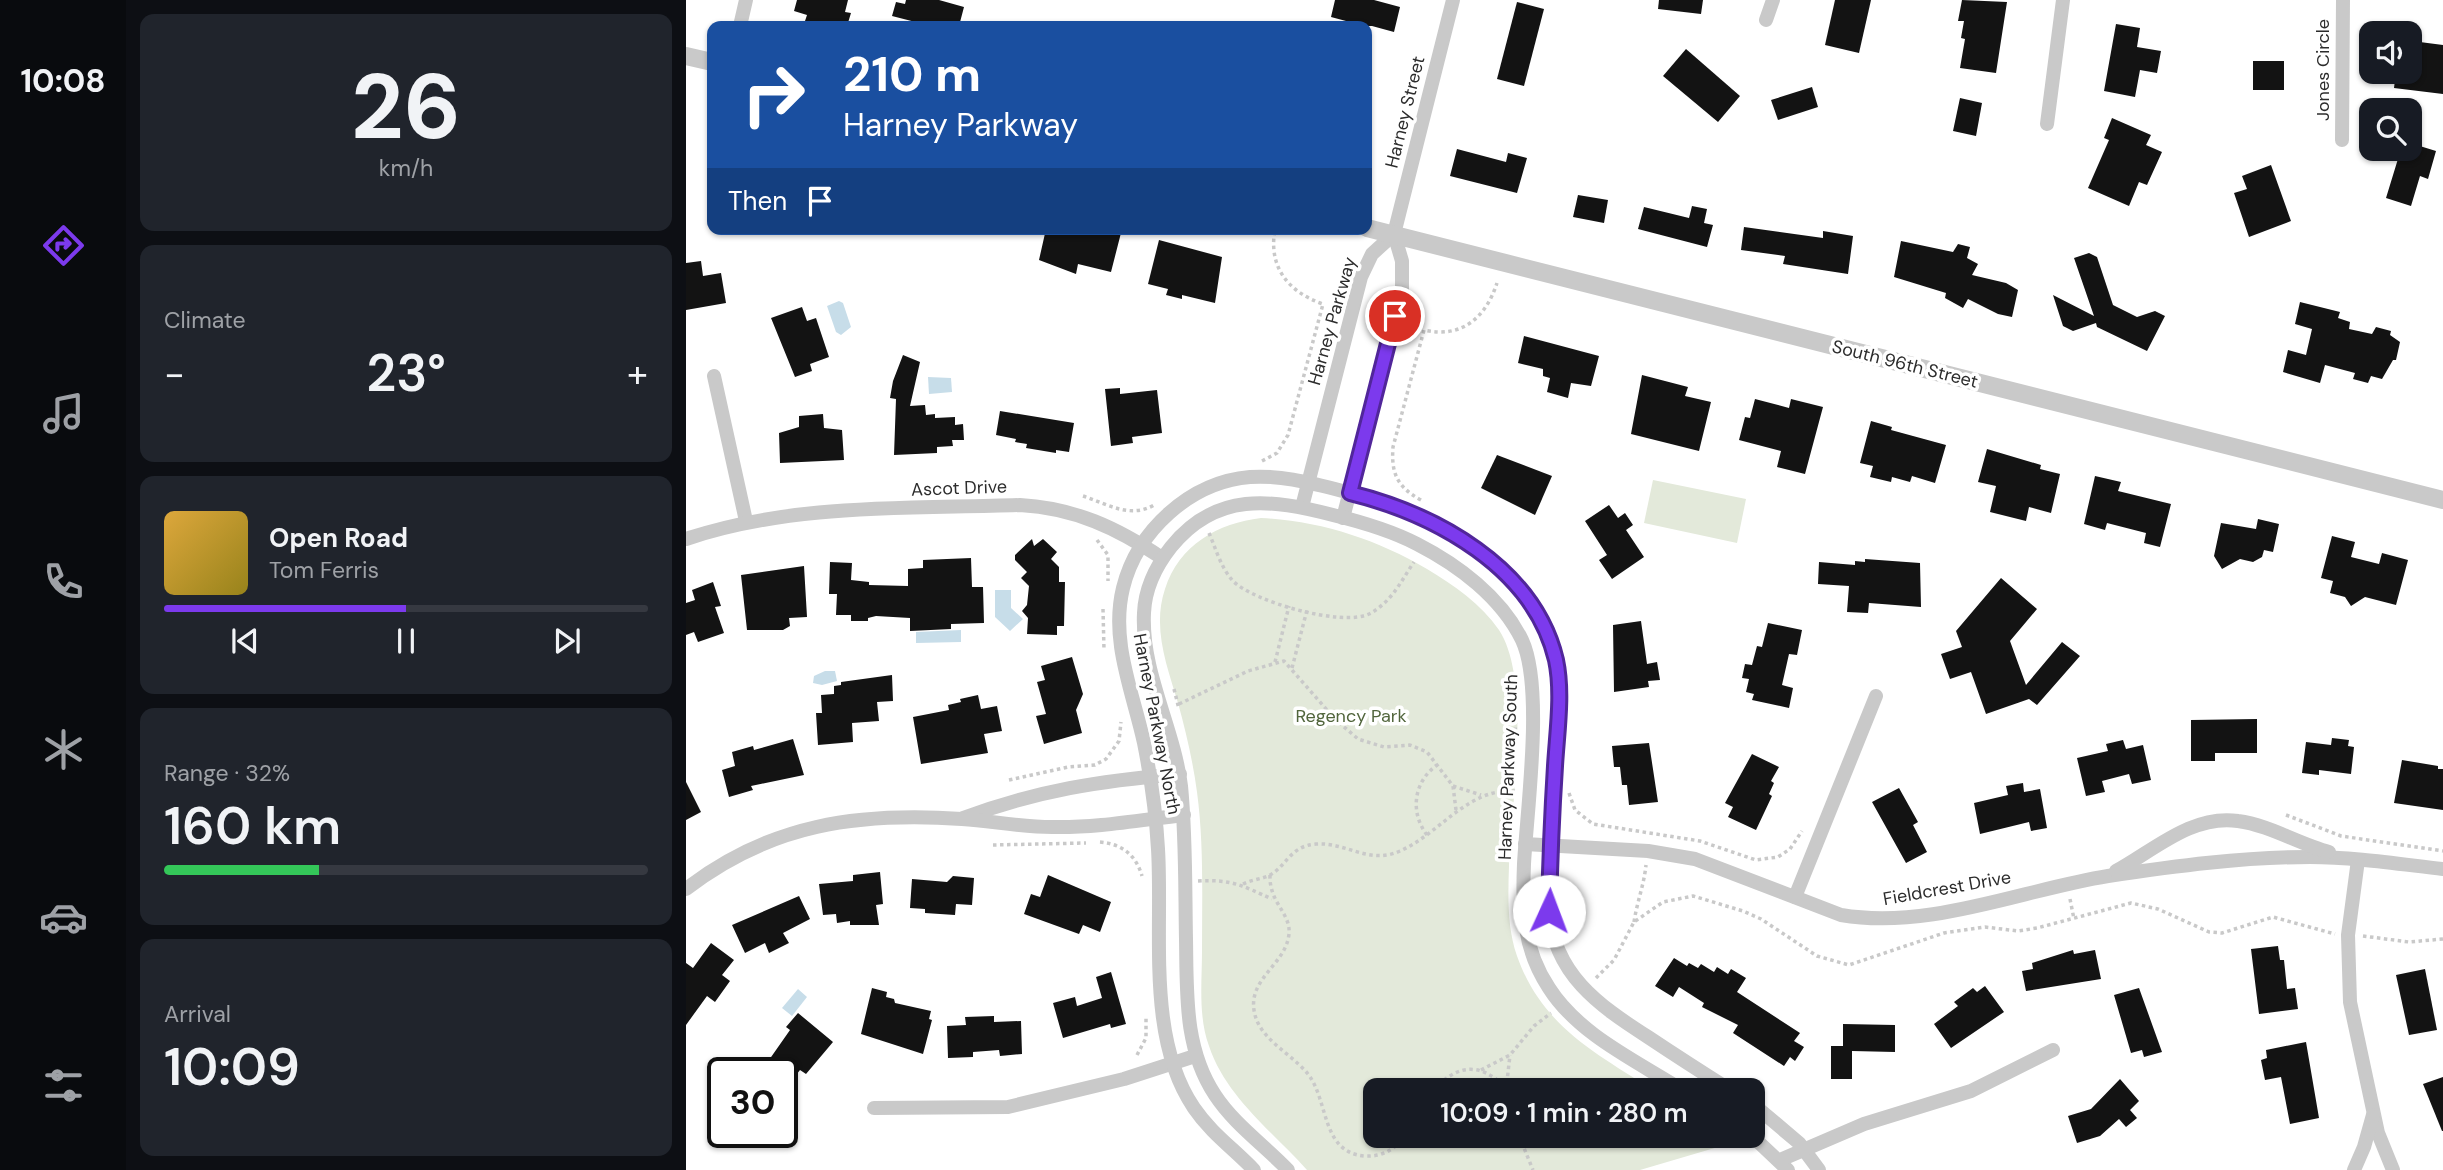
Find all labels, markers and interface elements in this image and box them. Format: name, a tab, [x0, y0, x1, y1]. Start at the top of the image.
street label: Jones Circle	[2311, 19, 2335, 121]
map controls	[2359, 21, 2422, 161]
button: sound	[2359, 21, 2422, 84]
text: 210 m	[843, 42, 981, 106]
text: 26	[351, 48, 461, 166]
icon: right	[728, 49, 819, 140]
street label: Harney Street	[1379, 53, 1431, 171]
text: 10:08	[20, 60, 106, 102]
button: search	[2359, 98, 2422, 161]
text: Harney Parkway	[843, 104, 1078, 146]
text: km/h	[379, 153, 433, 183]
icon: arrive	[801, 182, 839, 220]
text: Then	[728, 184, 787, 218]
icon: directions	[39, 221, 88, 270]
street label: Harney Parkway	[1302, 254, 1362, 388]
pin	[1365, 286, 1425, 346]
icon: arrive	[1376, 297, 1414, 335]
text: Climate	[164, 305, 246, 335]
street label: South 96th Street	[1830, 334, 1980, 394]
text: 23°	[366, 339, 446, 407]
text: −	[164, 349, 185, 399]
text: +	[627, 349, 648, 399]
icon: music	[39, 389, 88, 438]
street label: Ascot Drive	[911, 474, 1007, 502]
text: Open Road	[269, 521, 408, 555]
text: Tom Ferris	[269, 555, 379, 585]
icon: phone	[39, 557, 88, 606]
icon: previous	[226, 622, 264, 660]
icon: pause	[387, 622, 425, 660]
icon: next	[548, 622, 586, 660]
street label: Harney Parkway North	[1128, 631, 1186, 817]
street label: Harney Parkway South	[1493, 674, 1523, 860]
park label: Regency Park	[1295, 704, 1407, 728]
icon: climate	[39, 725, 88, 774]
text: Range · 32%	[164, 758, 290, 788]
text: 160 km	[164, 792, 341, 860]
street label: Fieldcrest Drive	[1881, 865, 2013, 911]
position arrow	[1512, 874, 1586, 948]
icon: car	[39, 893, 88, 942]
text: Arrival	[164, 999, 231, 1029]
text: 10:09	[164, 1033, 300, 1101]
speed limit sign: 30	[707, 1057, 798, 1148]
icon: filters	[39, 1061, 88, 1110]
text: 10:09 · 1 min · 280 m	[1440, 1096, 1688, 1130]

